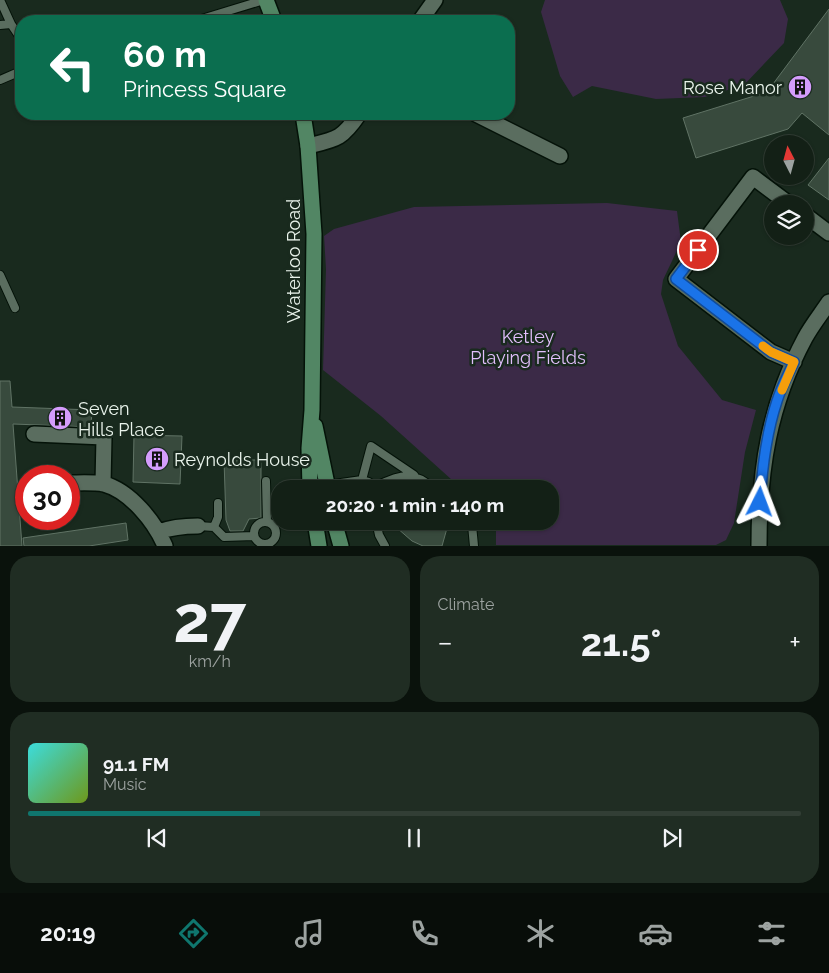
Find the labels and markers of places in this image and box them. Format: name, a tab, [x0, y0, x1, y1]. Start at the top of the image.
building icon: Rose Manor	[787, 74, 813, 100]
place label: Rose Manor	[683, 77, 783, 98]
pin	[677, 229, 719, 271]
place label: Seven Hills Place	[78, 398, 165, 440]
building icon: Seven Hills Place	[47, 405, 73, 431]
building icon: Reynolds House	[144, 446, 170, 472]
place label: Reynolds House	[174, 449, 310, 470]

